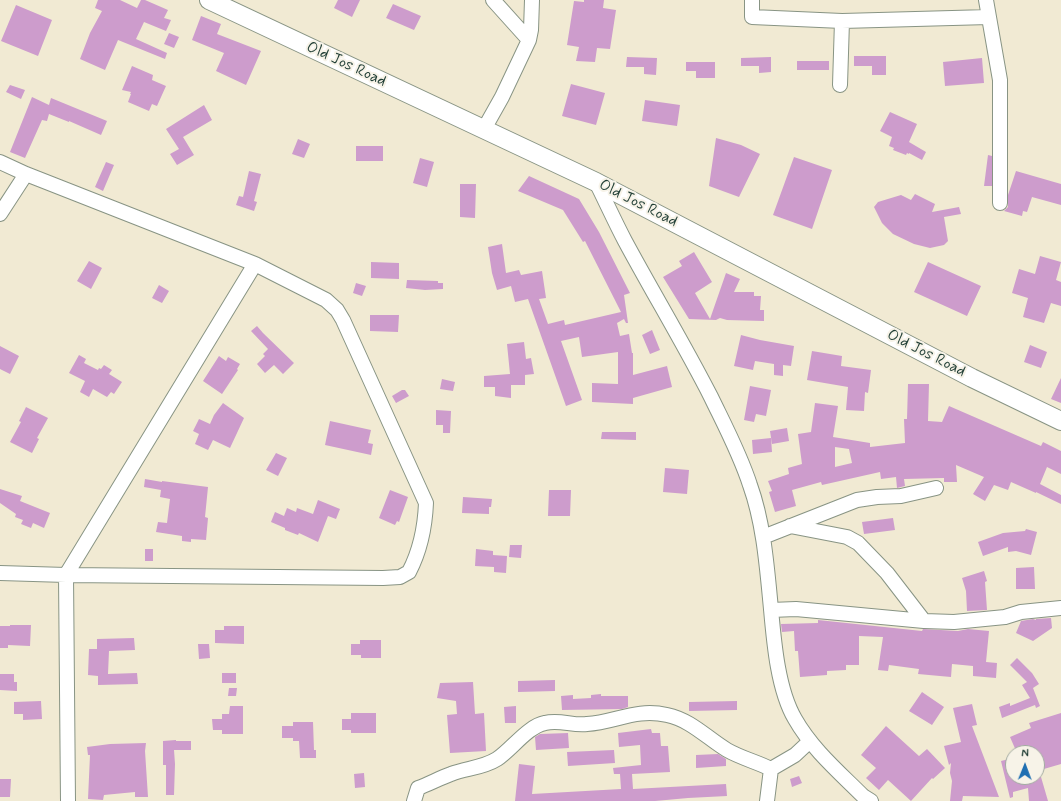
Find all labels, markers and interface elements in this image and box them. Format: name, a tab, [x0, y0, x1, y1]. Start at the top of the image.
street label: Old Jos Road	[303, 38, 389, 92]
street label: Old Jos Road	[595, 176, 681, 232]
street label: Old Jos Road	[883, 326, 969, 382]
north arrow	[1005, 745, 1045, 785]
text: N	[1021, 747, 1029, 761]

